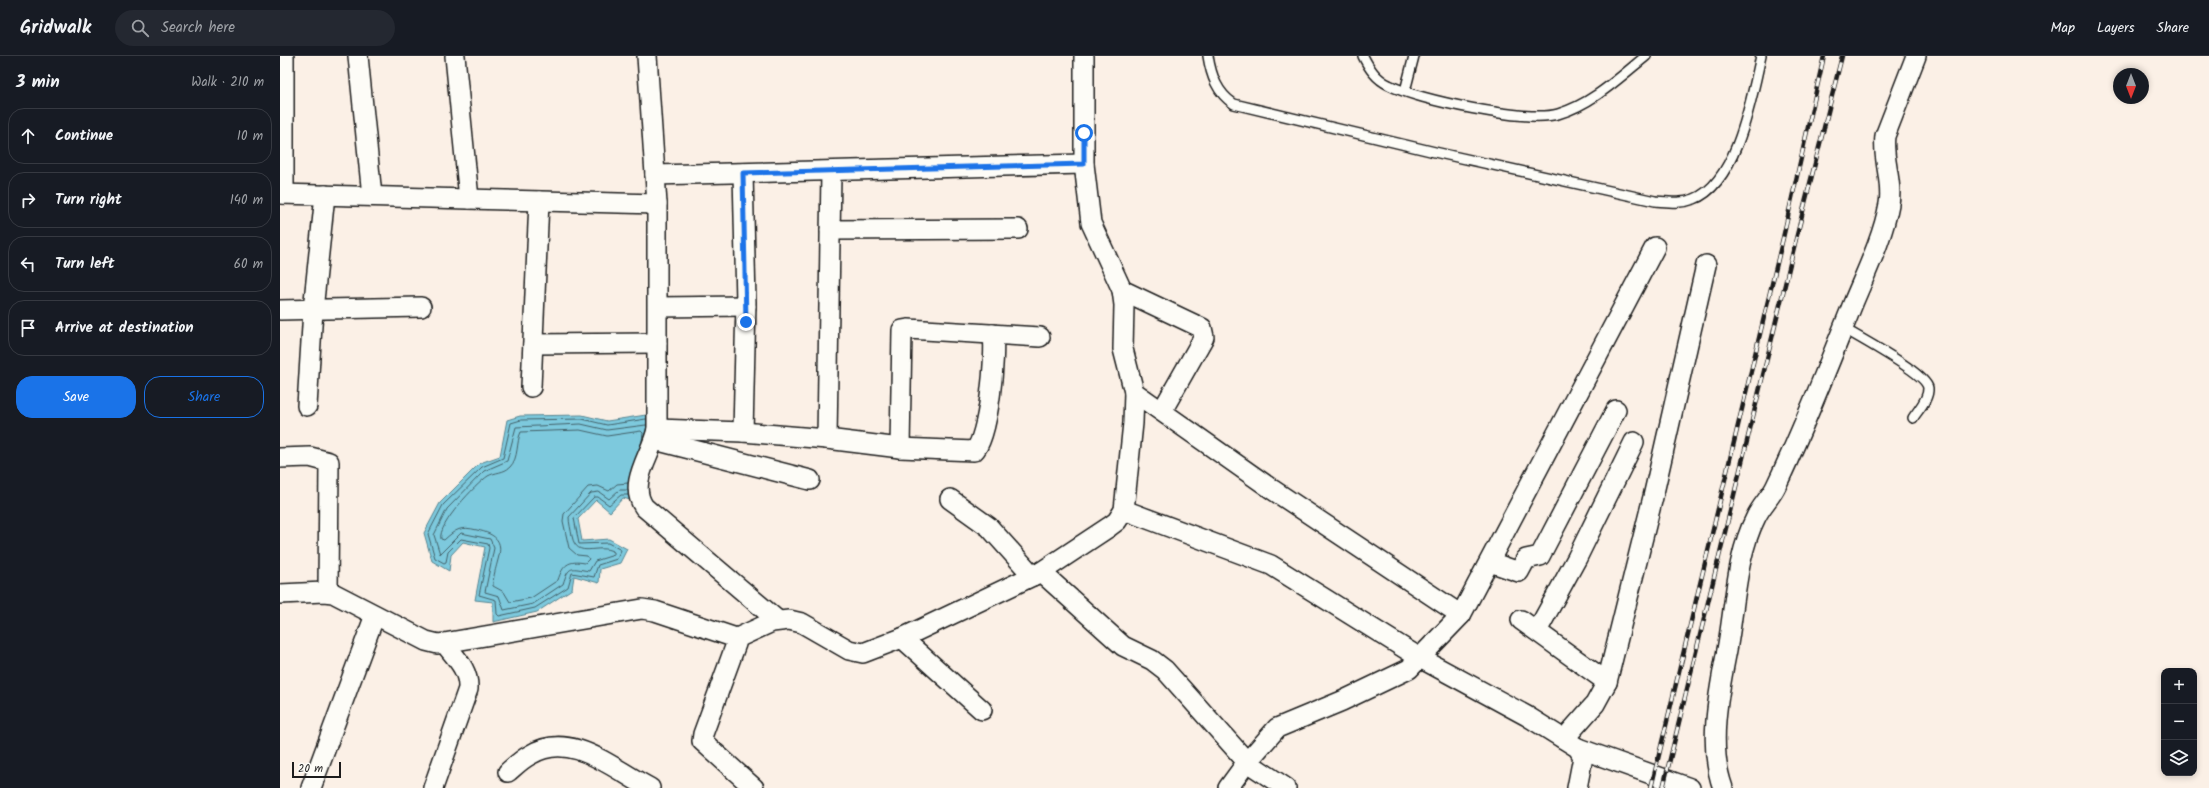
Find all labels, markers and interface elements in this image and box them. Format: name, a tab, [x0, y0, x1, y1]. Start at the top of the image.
search box	[115, 10, 395, 46]
text: Gridwalk	[20, 13, 91, 43]
text: Search here	[161, 16, 235, 40]
icon: search	[129, 17, 151, 39]
text: Map	[2051, 17, 2075, 39]
text: Layers	[2097, 17, 2135, 39]
text: Share	[2157, 17, 2189, 39]
north arrow	[2113, 68, 2149, 104]
text: 3 min	[16, 69, 60, 96]
text: Walk · 210 m	[191, 72, 264, 93]
text: Continue	[55, 124, 113, 148]
route start	[1075, 124, 1093, 142]
icon: ahead	[17, 125, 39, 147]
text: 10 m	[237, 126, 263, 147]
text: Turn right	[55, 188, 122, 212]
icon: right	[17, 189, 39, 211]
text: 140 m	[230, 190, 263, 211]
text: Turn left	[55, 252, 115, 276]
icon: left	[17, 253, 39, 275]
text: 60 m	[234, 254, 263, 275]
route end	[737, 313, 755, 331]
text: Arrive at destination	[55, 316, 194, 340]
icon: arrive	[17, 317, 39, 339]
button: Save	[16, 376, 136, 418]
button: Share	[144, 376, 264, 418]
map controls	[2161, 668, 2197, 776]
button: +	[2161, 668, 2197, 704]
button: −	[2161, 704, 2197, 740]
button: layers	[2161, 740, 2197, 776]
scale bar	[292, 760, 341, 779]
text: 20 m	[298, 760, 323, 778]

